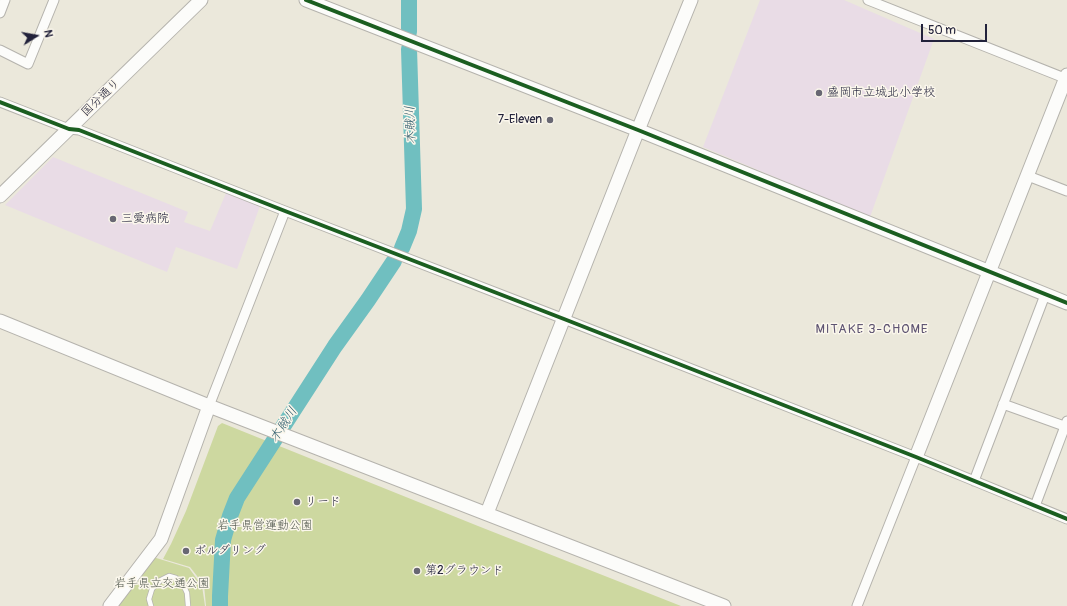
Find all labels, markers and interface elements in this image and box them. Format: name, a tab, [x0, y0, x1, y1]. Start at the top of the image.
north arrow	[16, 16, 56, 56]
scale bar	[923, 16, 989, 42]
text: 50 m	[928, 23, 956, 38]
text: N	[41, 29, 55, 39]
street label: 国分通り	[79, 76, 123, 120]
place label: 盛岡市立城北小学校	[827, 86, 935, 100]
marker: 盛岡市立城北小学校	[814, 88, 824, 98]
water label: 木賊川	[403, 105, 419, 145]
place label: 7-Eleven	[498, 113, 542, 127]
marker: 7-Eleven	[545, 115, 555, 125]
place label: 三愛病院	[121, 212, 169, 226]
marker: 三愛病院	[108, 214, 118, 224]
district label: MITAKE 3-CHOME	[815, 322, 929, 338]
water label: 木賊川	[267, 404, 301, 446]
place label: リード	[305, 495, 341, 509]
marker: リード	[292, 497, 302, 507]
park label: 岩手県営運動公園	[217, 519, 313, 533]
place label: ボルダリング	[194, 544, 266, 558]
marker: ボルダリング	[181, 546, 191, 556]
place label: 第2グラウンド	[425, 564, 504, 578]
marker: 第2グラウンド	[412, 566, 422, 576]
park label: 岩手県立交通公園	[114, 577, 210, 591]

